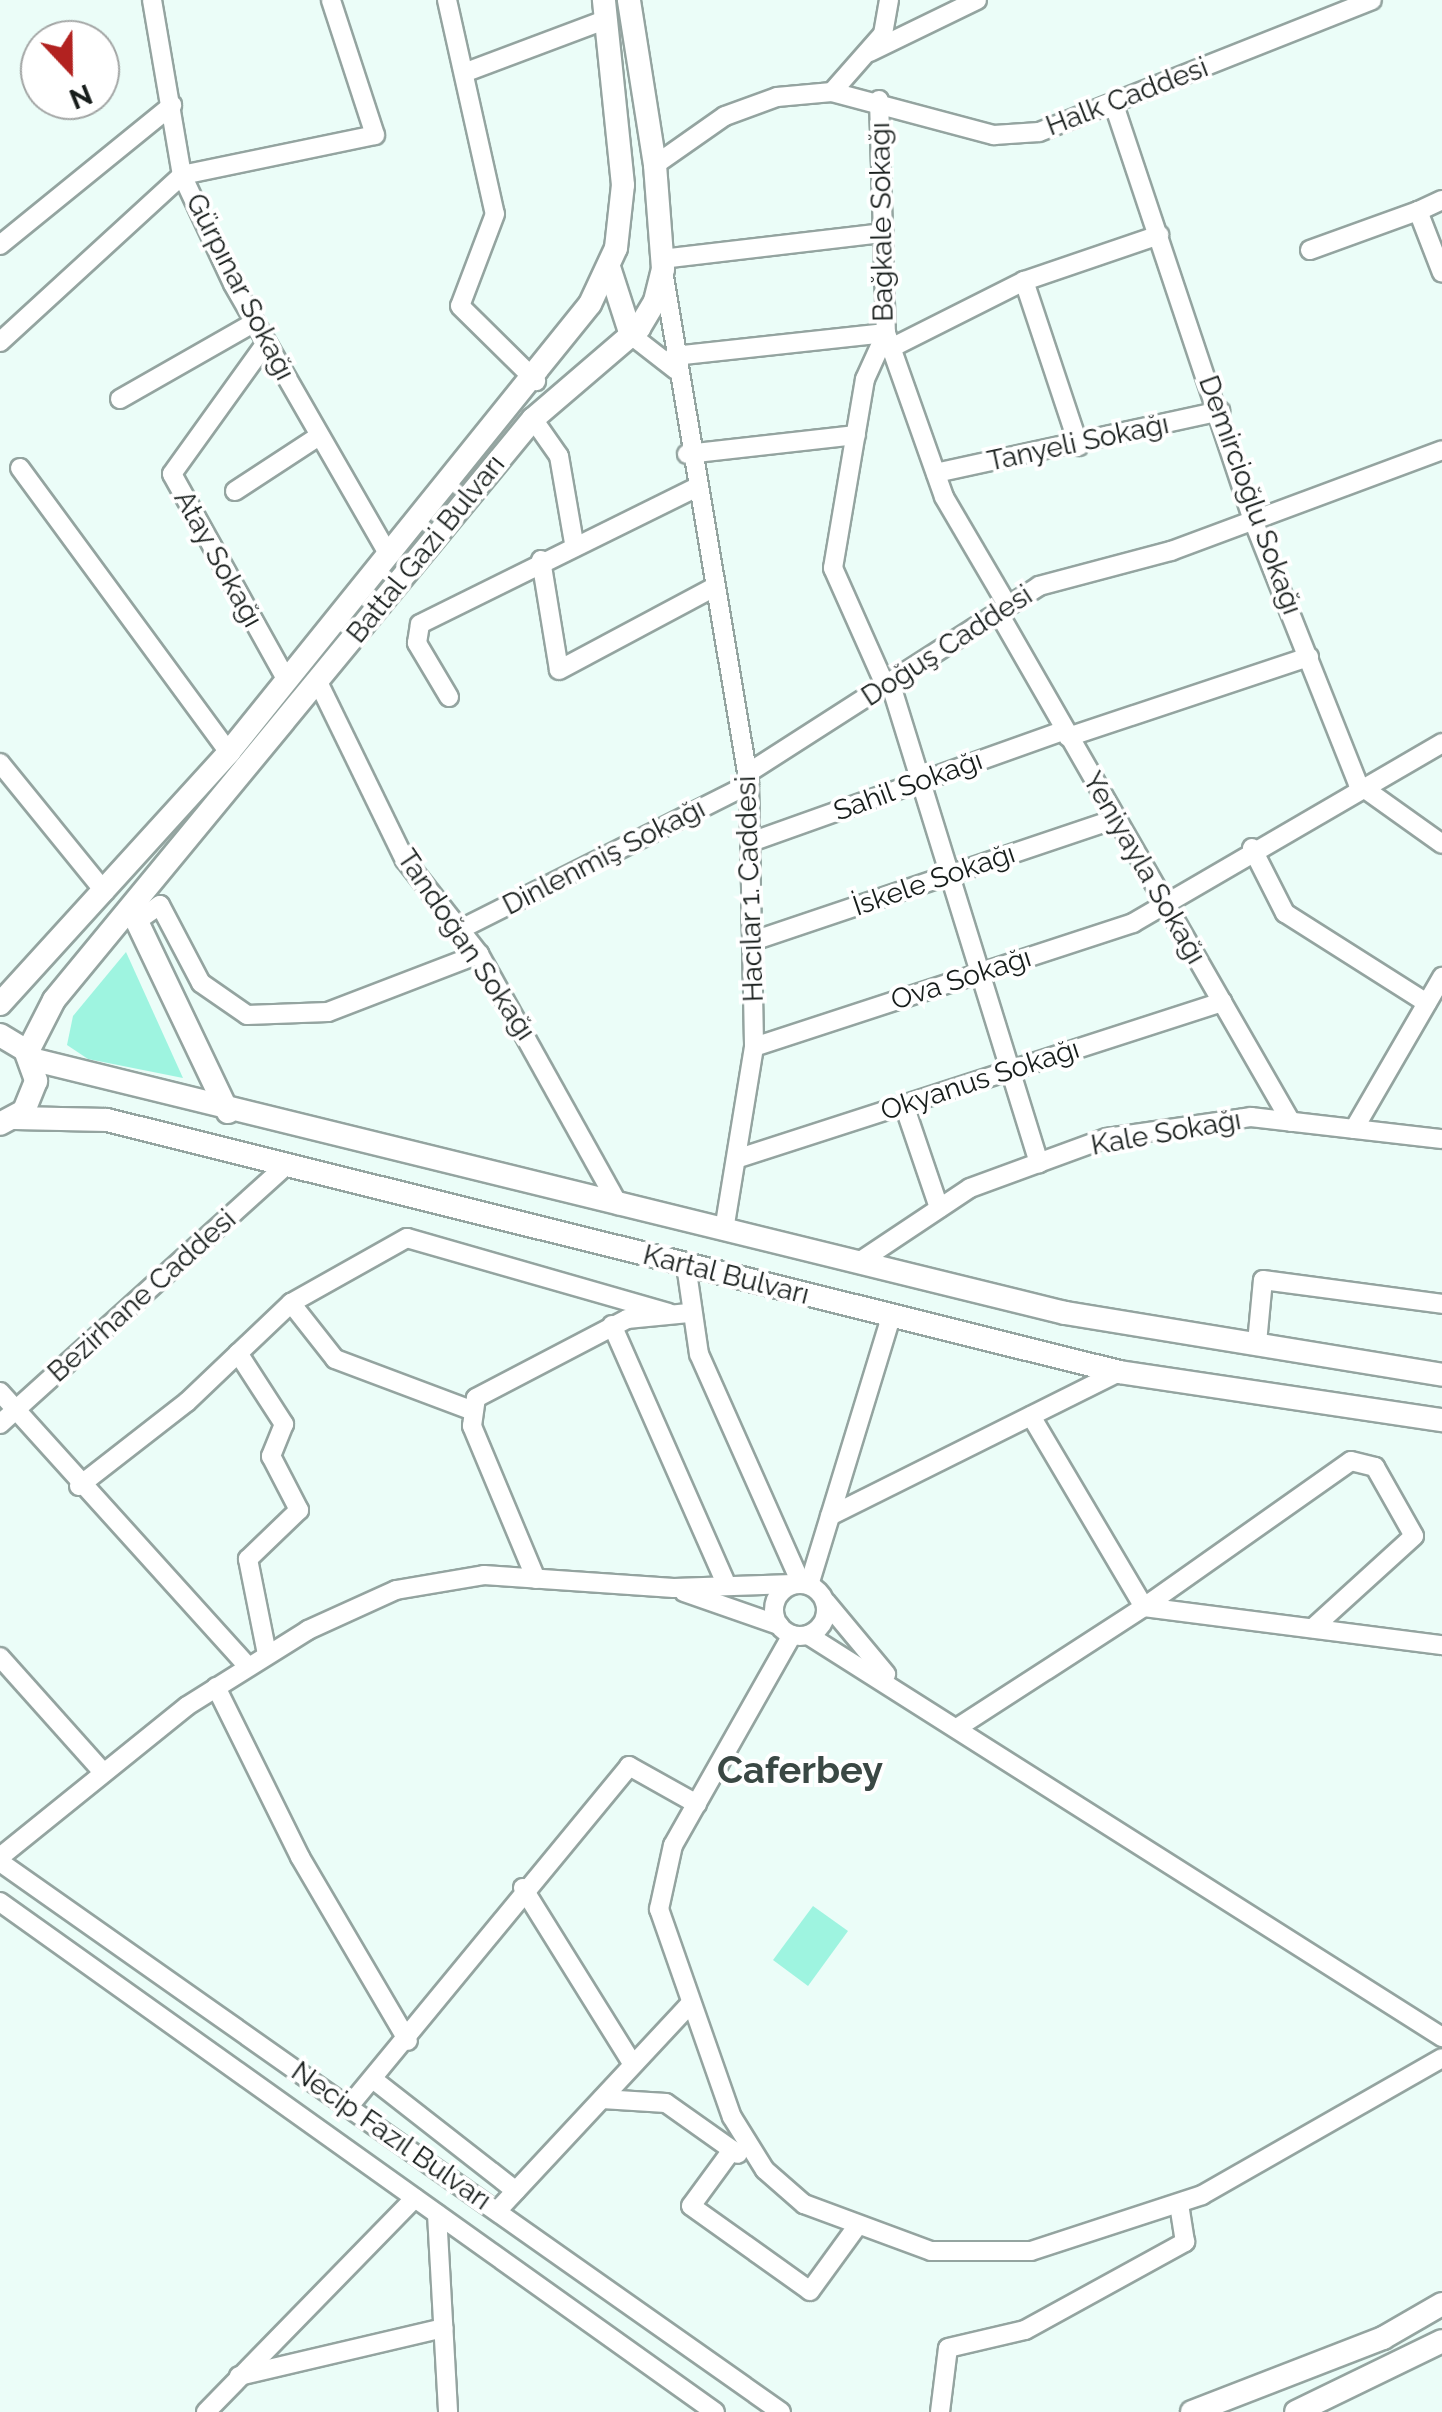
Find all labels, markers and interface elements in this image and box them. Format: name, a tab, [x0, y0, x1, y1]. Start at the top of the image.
north arrow	[20, 20, 120, 120]
street label: Halk Caddesi	[1041, 51, 1213, 143]
text: N	[65, 77, 97, 116]
street label: Bağkale Sokağı	[863, 122, 901, 322]
street label: Gürpınar Sokağı	[178, 188, 302, 386]
street label: Demircioğlu Sokağı	[1191, 371, 1309, 619]
street label: Tanyeli Sokağı	[984, 407, 1172, 479]
street label: Battal Gazi Bulvarı	[340, 448, 512, 650]
street label: Atay Sokağı	[166, 484, 270, 634]
street label: Doğuş Caddesi	[855, 578, 1039, 714]
street label: Sahil Sokağı	[829, 743, 987, 829]
street label: Yeniyayla Sokağı	[1075, 766, 1213, 970]
street label: Hacılar 1. Caddesi	[729, 775, 771, 1003]
street label: Dinlenmiş Sokağı	[497, 792, 711, 922]
street label: İskele Sokağı	[849, 837, 1019, 923]
street label: Tandoğan Sokağı	[390, 843, 542, 1047]
street label: Ova Sokağı	[887, 941, 1035, 1017]
street label: Okyanus Sokağı	[877, 1032, 1083, 1128]
street label: Kale Sokağı	[1088, 1103, 1244, 1163]
street label: Bezirhane Caddesi	[41, 1203, 243, 1389]
street label: Kartal Bulvarı	[639, 1238, 813, 1312]
district label: Caferbey	[717, 1747, 883, 1793]
street label: Necip Fazıl Bulvarı	[285, 2054, 497, 2218]

